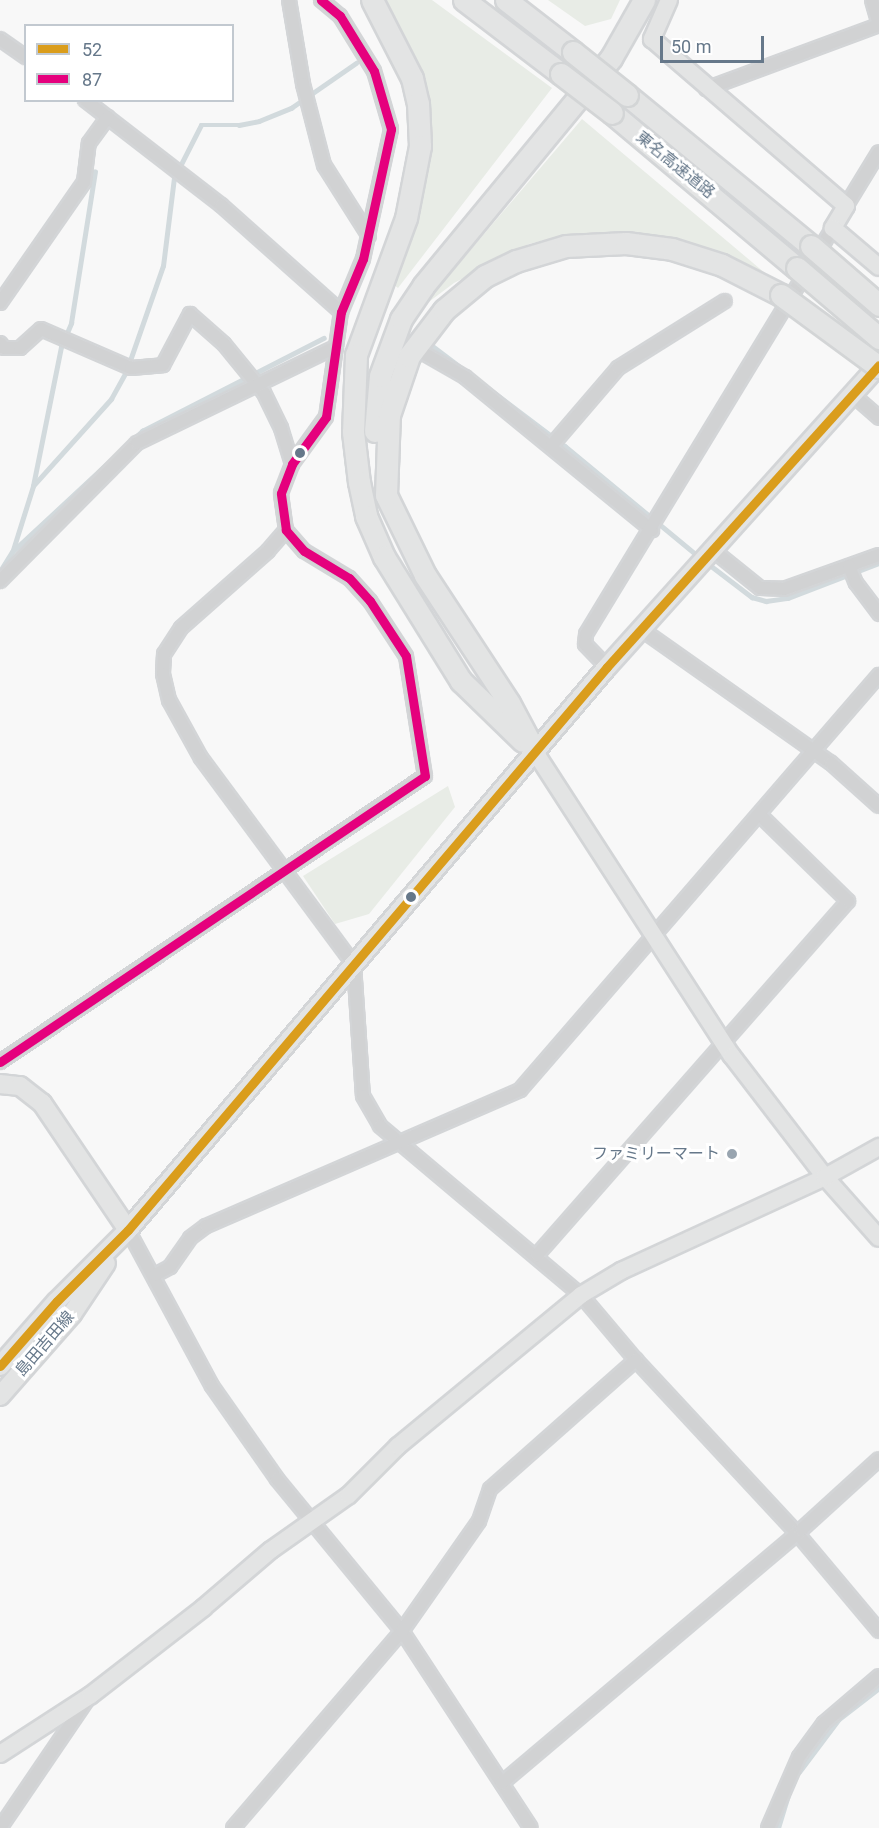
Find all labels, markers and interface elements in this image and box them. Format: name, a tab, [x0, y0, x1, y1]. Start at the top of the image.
legend	[24, 24, 234, 102]
scale bar	[663, 24, 766, 62]
text: 50 m	[671, 36, 711, 57]
text: 52	[82, 39, 102, 60]
text: 87	[82, 69, 102, 90]
street label: 東名高速道路	[632, 127, 718, 203]
unlabelled marker	[294, 447, 306, 459]
unlabelled marker	[405, 891, 417, 903]
place label: ファミリーマート	[592, 1144, 720, 1164]
marker: ファミリーマート	[725, 1147, 739, 1161]
street label: 島田吉田線	[12, 1308, 78, 1380]

